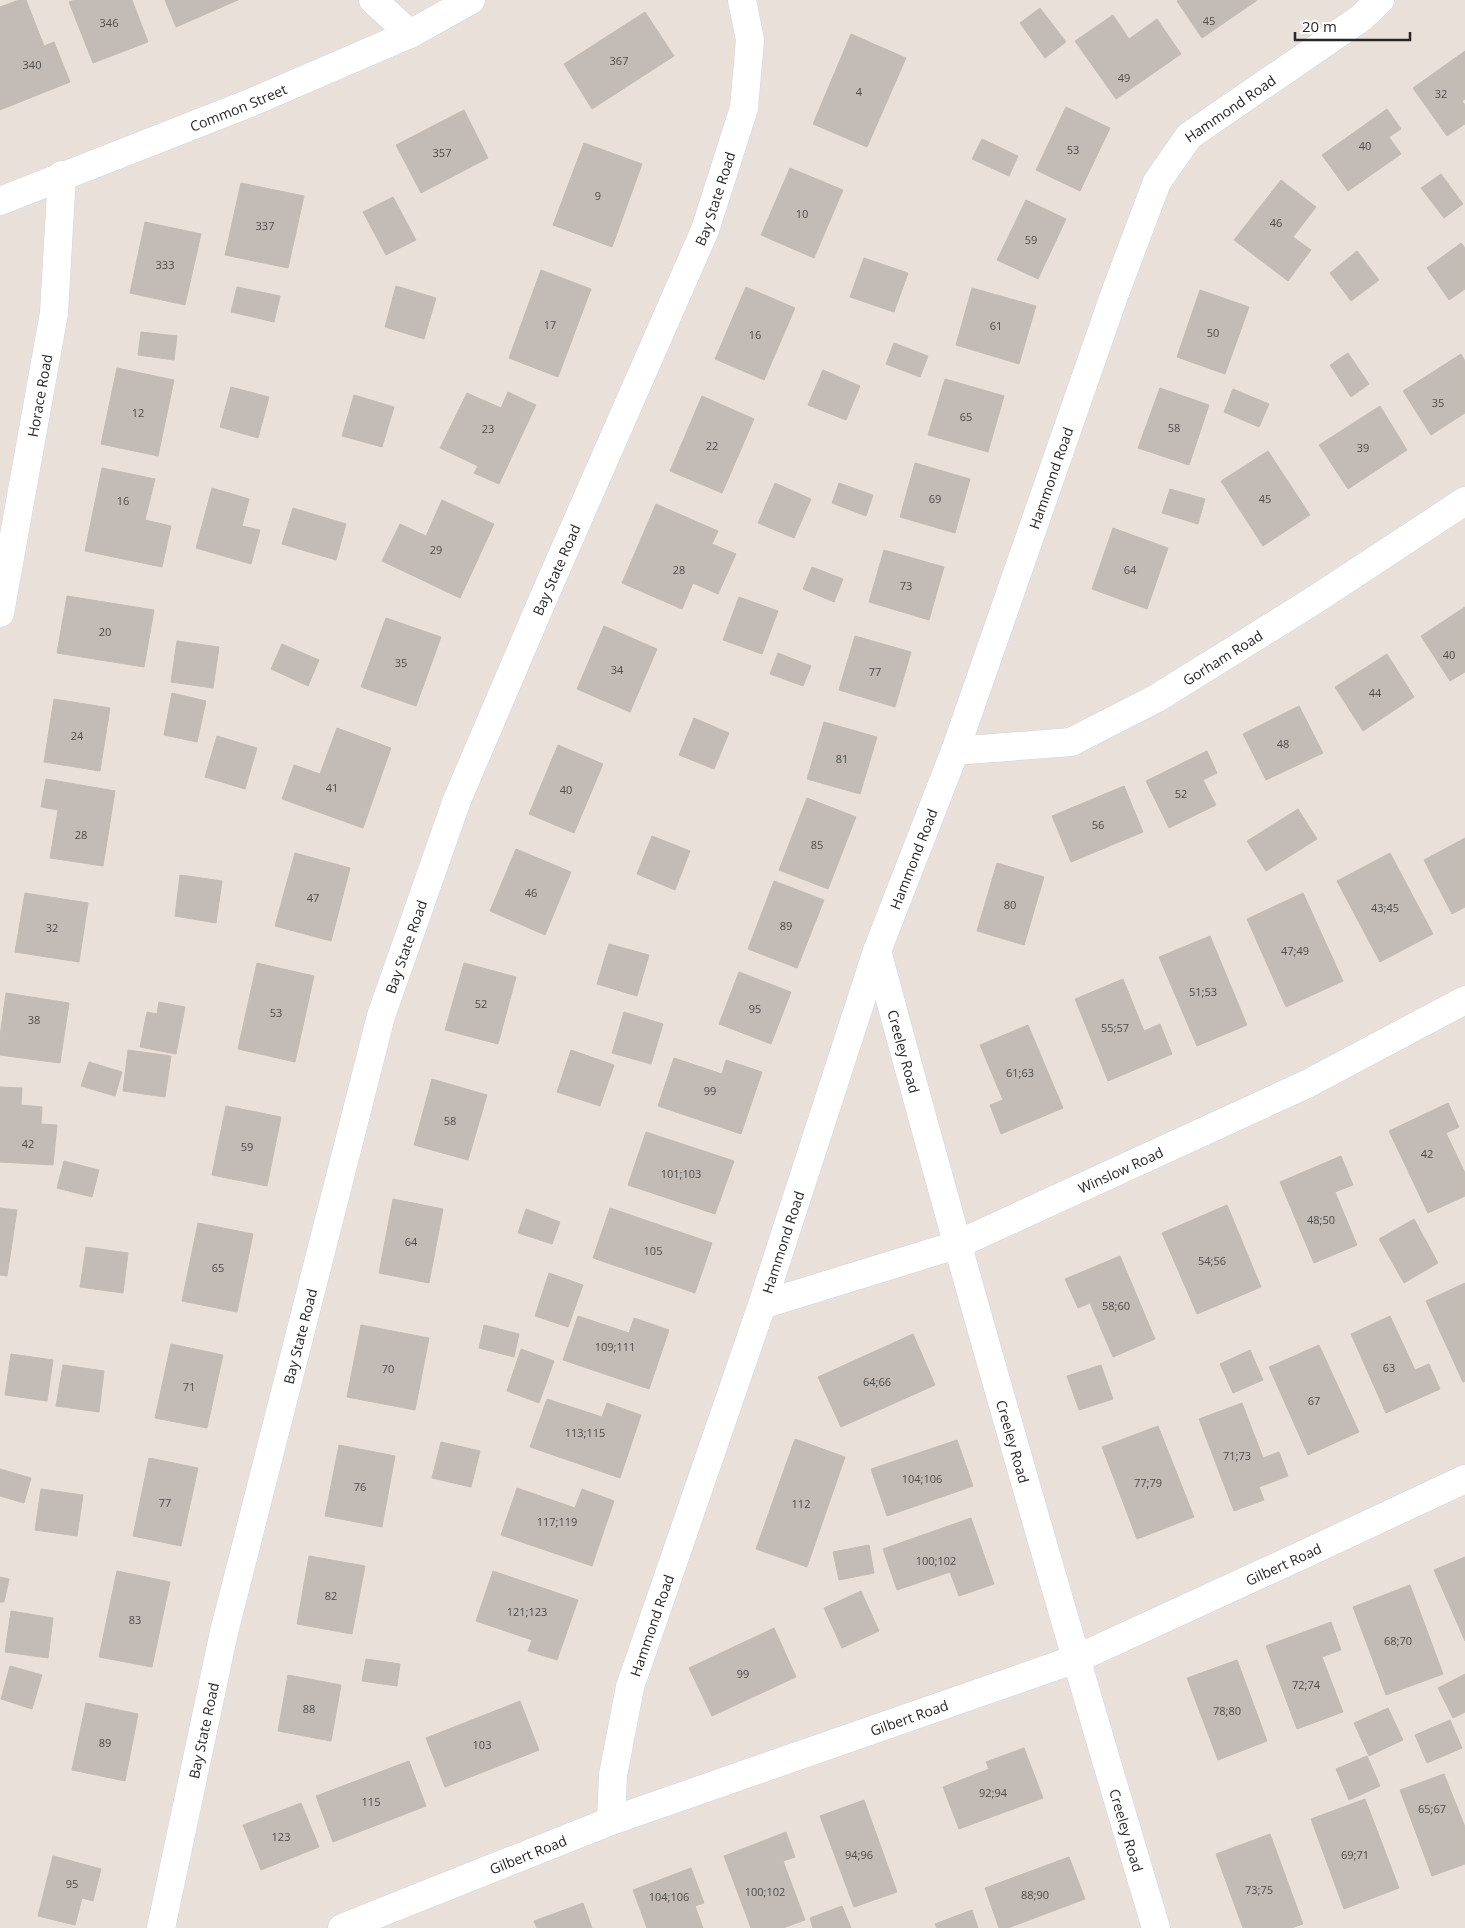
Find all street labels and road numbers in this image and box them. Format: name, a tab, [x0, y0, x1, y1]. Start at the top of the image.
street label: Hammond Road	[1180, 70, 1279, 146]
street label: Common Street	[187, 79, 290, 135]
street label: Bay State Road	[690, 149, 739, 248]
street label: Horace Road	[22, 353, 56, 438]
street label: Hammond Road	[1024, 424, 1077, 531]
street label: Bay State Road	[528, 521, 584, 618]
street label: Gorham Road	[1179, 625, 1266, 689]
street label: Hammond Road	[885, 806, 941, 912]
street label: Bay State Road	[380, 897, 431, 996]
street label: Creeley Road	[884, 1007, 925, 1095]
street label: Winslow Road	[1075, 1142, 1166, 1197]
street label: Hammond Road	[757, 1188, 808, 1296]
street label: Bay State Road	[278, 1286, 321, 1386]
street label: Creeley Road	[992, 1398, 1034, 1485]
street label: Gilbert Road	[1242, 1538, 1324, 1589]
street label: Hammond Road	[625, 1572, 678, 1679]
street label: Bay State Road	[184, 1681, 223, 1780]
street label: Gilbert Road	[867, 1695, 951, 1740]
street label: Creeley Road	[1106, 1786, 1148, 1874]
street label: Gilbert Road	[486, 1830, 569, 1878]

